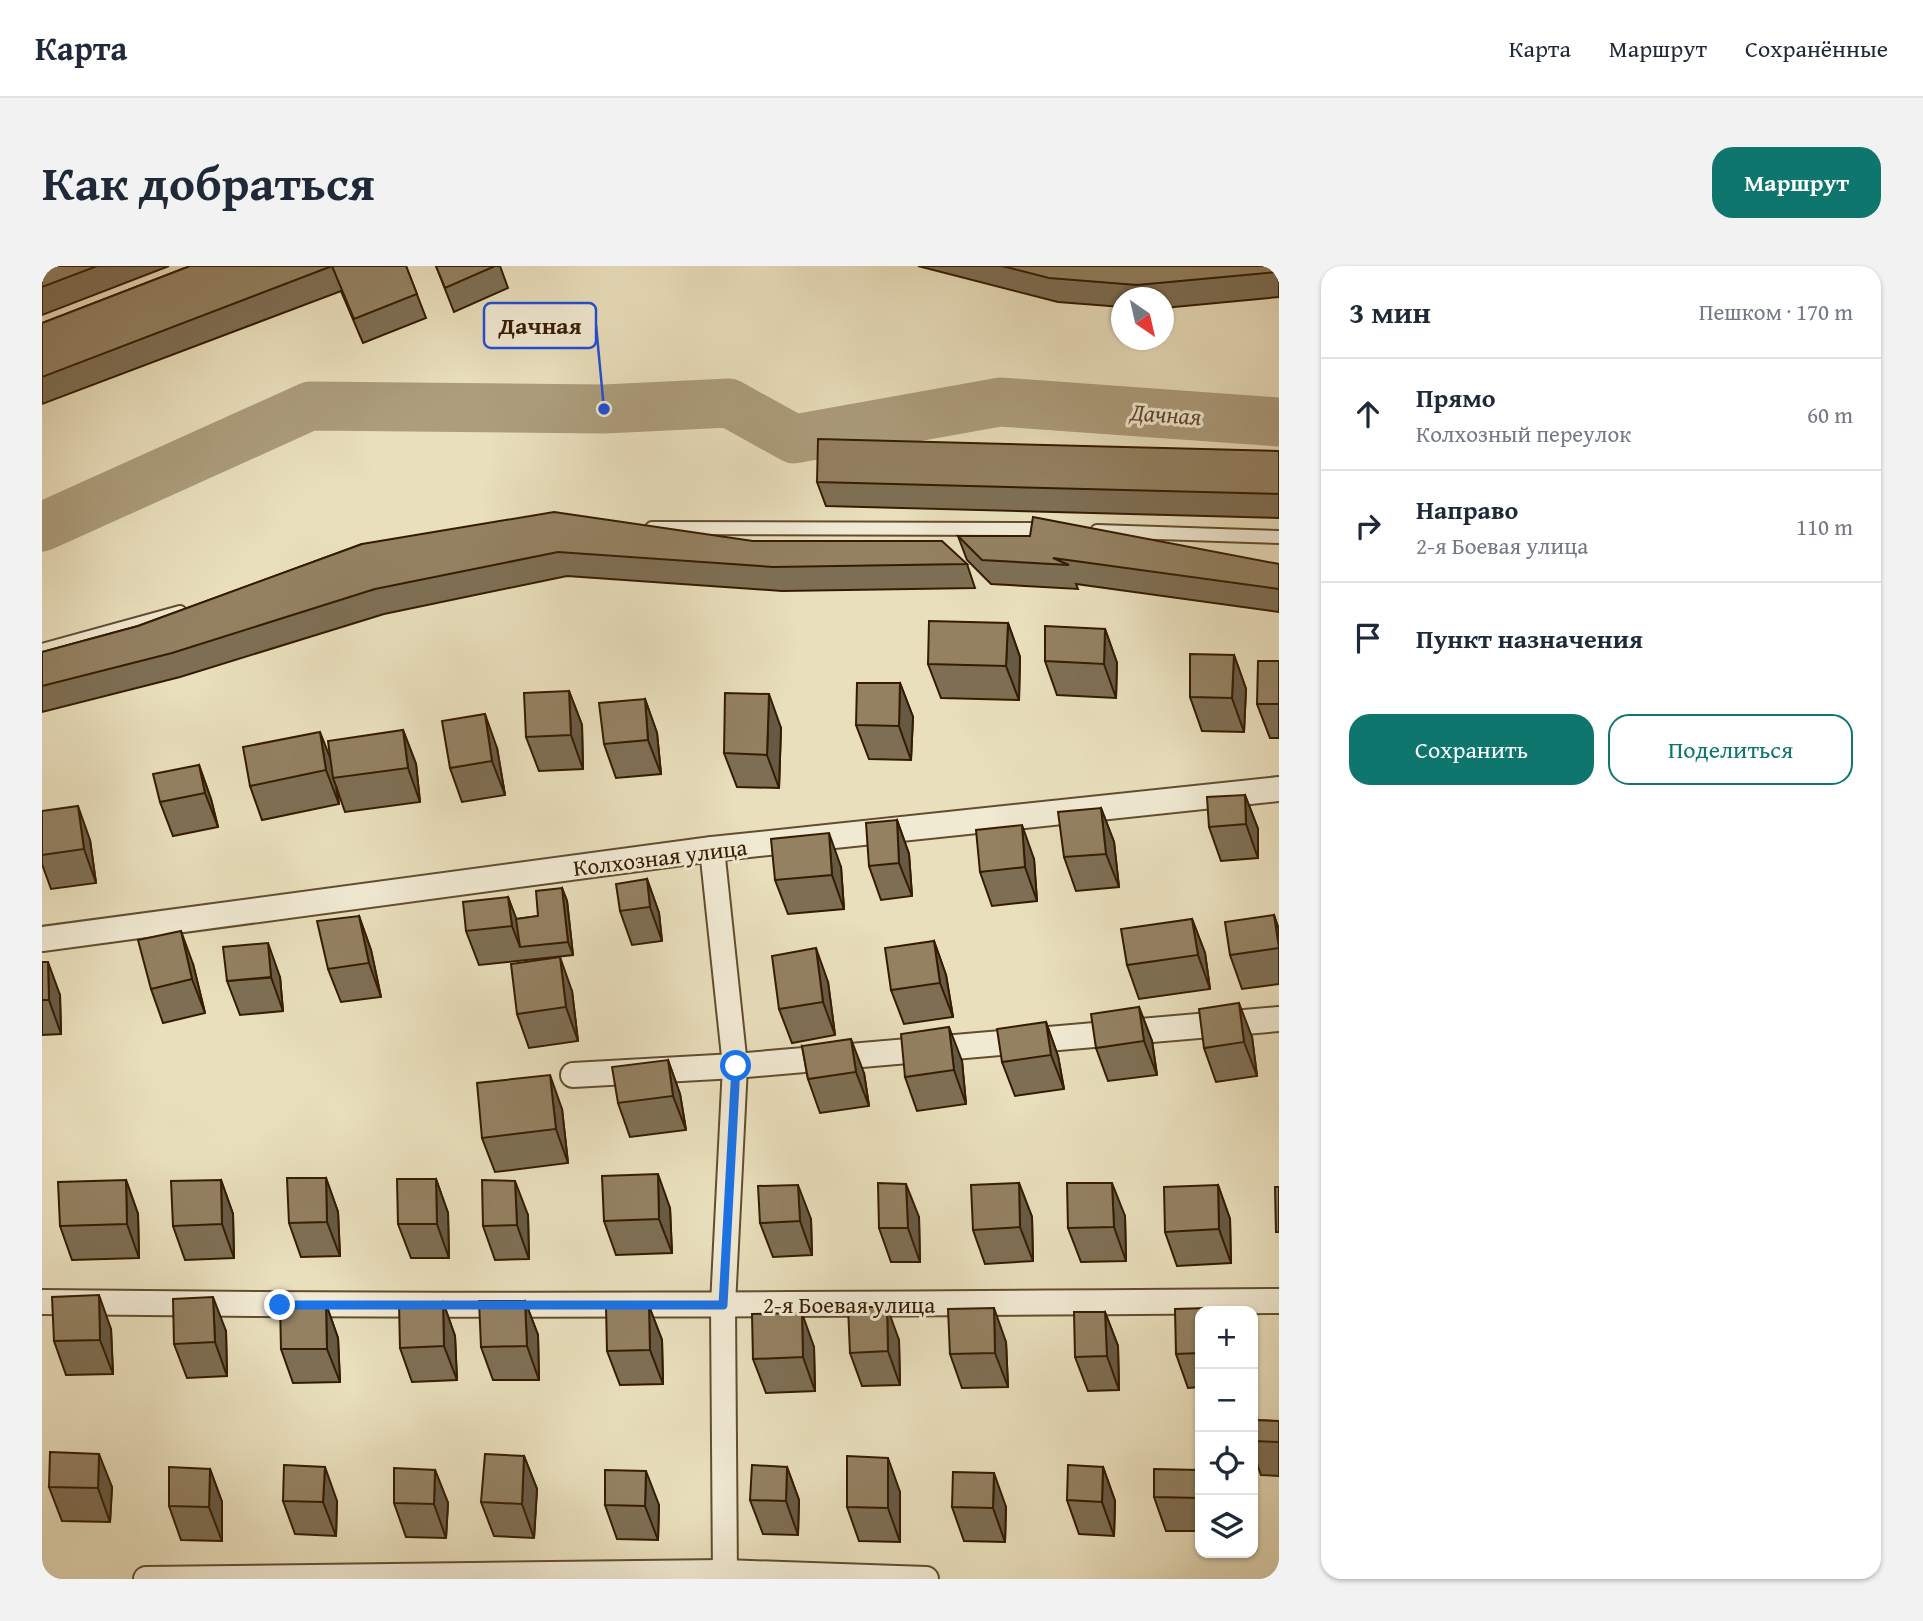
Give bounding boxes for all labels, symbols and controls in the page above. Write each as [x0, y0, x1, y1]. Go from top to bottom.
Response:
text: Карта [35, 24, 127, 72]
text: Карта [1509, 31, 1571, 66]
text: Маршрут [1609, 31, 1707, 66]
text: Сохранённые [1745, 31, 1888, 66]
text: Как добраться [42, 146, 375, 218]
button: Маршрут [1712, 147, 1881, 218]
north arrow [1111, 287, 1174, 350]
text: 3 мин [1349, 290, 1431, 334]
text: Пешком · 170 m [1699, 295, 1853, 328]
callout: Дачная [484, 303, 596, 348]
text: Дачная [497, 308, 582, 343]
text: Прямо [1416, 378, 1496, 417]
water label: Дачная [1127, 394, 1203, 434]
icon: ahead [1349, 395, 1387, 433]
text: 60 m [1807, 398, 1853, 431]
text: Колхозный переулок [1416, 417, 1631, 450]
text: Направо [1416, 490, 1518, 529]
icon: right [1349, 507, 1387, 545]
text: 110 m [1796, 510, 1853, 543]
text: 2-я Боевая улица [1416, 529, 1588, 562]
icon: arrive [1349, 619, 1387, 657]
text: Пункт назначения [1416, 619, 1643, 658]
button: Сохранить [1349, 714, 1594, 785]
button: Поделиться [1608, 714, 1853, 785]
street label: Колхозная улица [571, 830, 749, 884]
route start [720, 1050, 751, 1081]
street label: 2-я Боевая улица [763, 1288, 935, 1321]
route end [264, 1289, 295, 1320]
map controls [1195, 1306, 1258, 1558]
button: + [1195, 1306, 1258, 1369]
button: − [1195, 1369, 1258, 1432]
button: locate [1195, 1432, 1258, 1495]
button: layers [1195, 1495, 1258, 1558]

